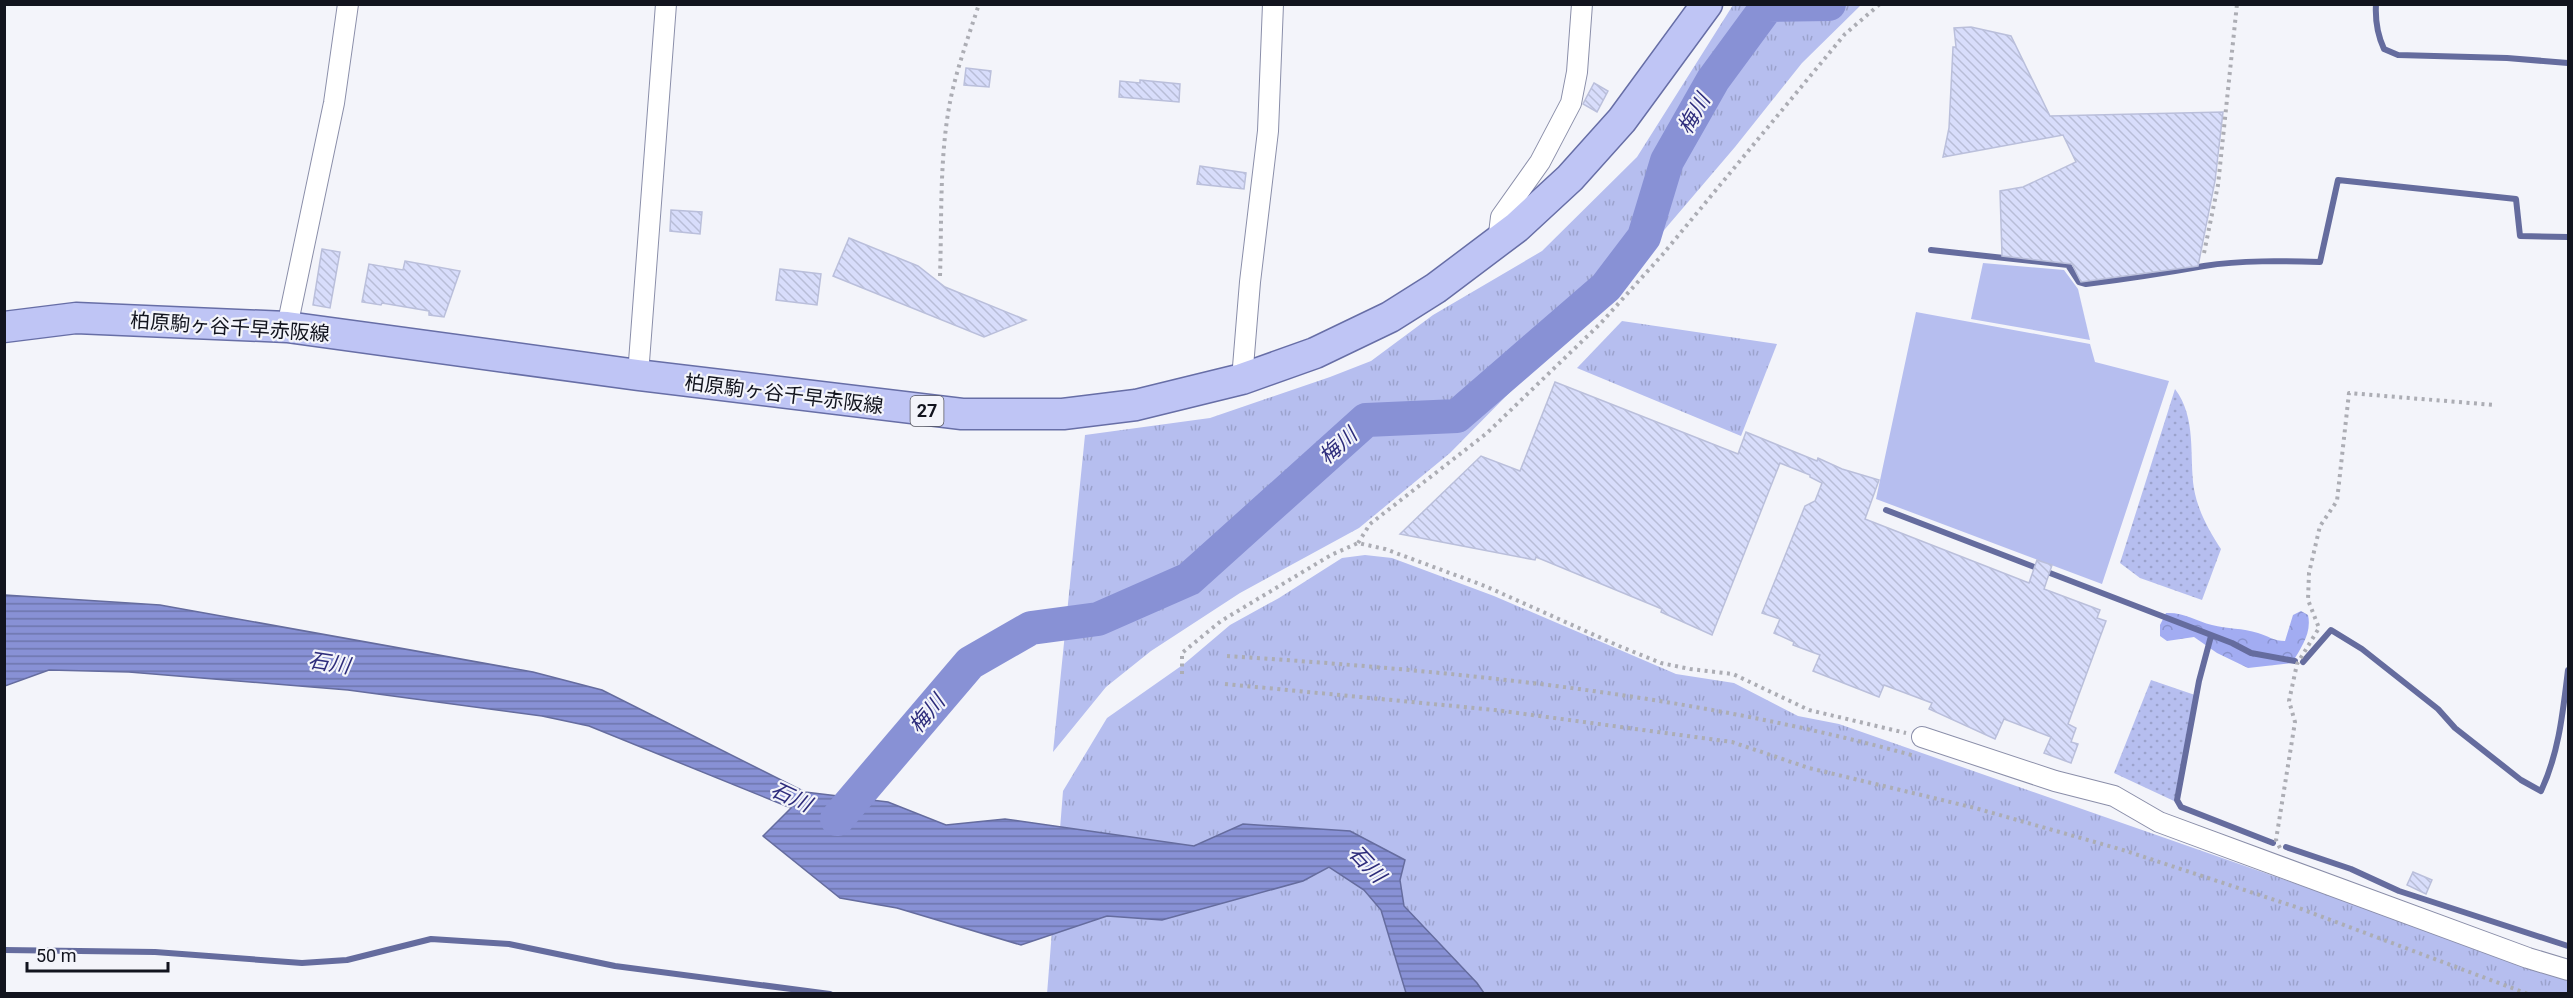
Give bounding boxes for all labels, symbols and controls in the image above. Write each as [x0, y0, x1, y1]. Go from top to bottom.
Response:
water label: 梅川 [1673, 88, 1716, 138]
street label: 柏原駒ヶ谷千早赤阪線 [129, 308, 331, 346]
street label: 柏原駒ヶ谷千早赤阪線 [683, 370, 885, 418]
road number: 27 [910, 396, 944, 426]
water label: 梅川 [1314, 422, 1363, 469]
water label: 石川 [306, 648, 354, 678]
water label: 梅川 [904, 689, 951, 738]
water label: 石川 [767, 777, 817, 818]
water label: 石川 [1344, 840, 1391, 889]
scale bar [27, 935, 168, 973]
text: 50 m [36, 945, 76, 966]

